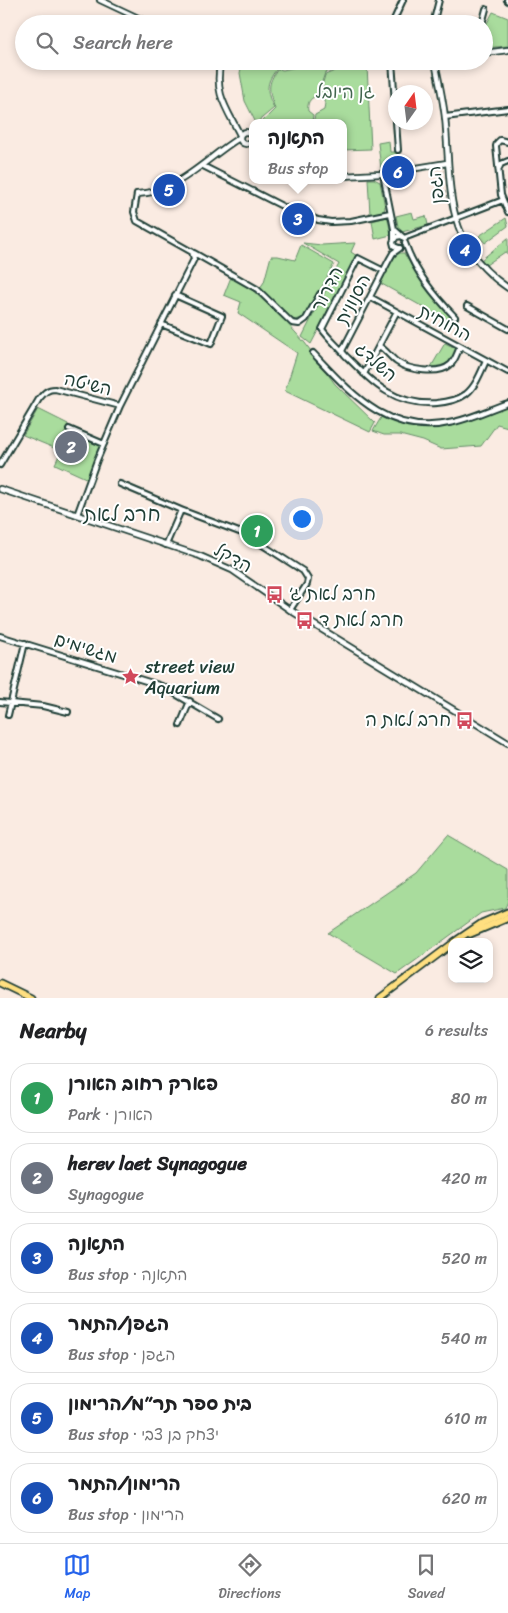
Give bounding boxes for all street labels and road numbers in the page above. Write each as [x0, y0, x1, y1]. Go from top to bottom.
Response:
street label: הגפן [418, 164, 454, 206]
street label: הדרור [302, 260, 352, 318]
street label: הסנונית [326, 267, 380, 331]
street label: החוחית [412, 296, 478, 350]
street label: השלדג [347, 334, 405, 390]
street label: השיטה [61, 363, 115, 405]
street label: הדקל [208, 534, 258, 582]
street label: מגשימים [50, 623, 122, 673]

